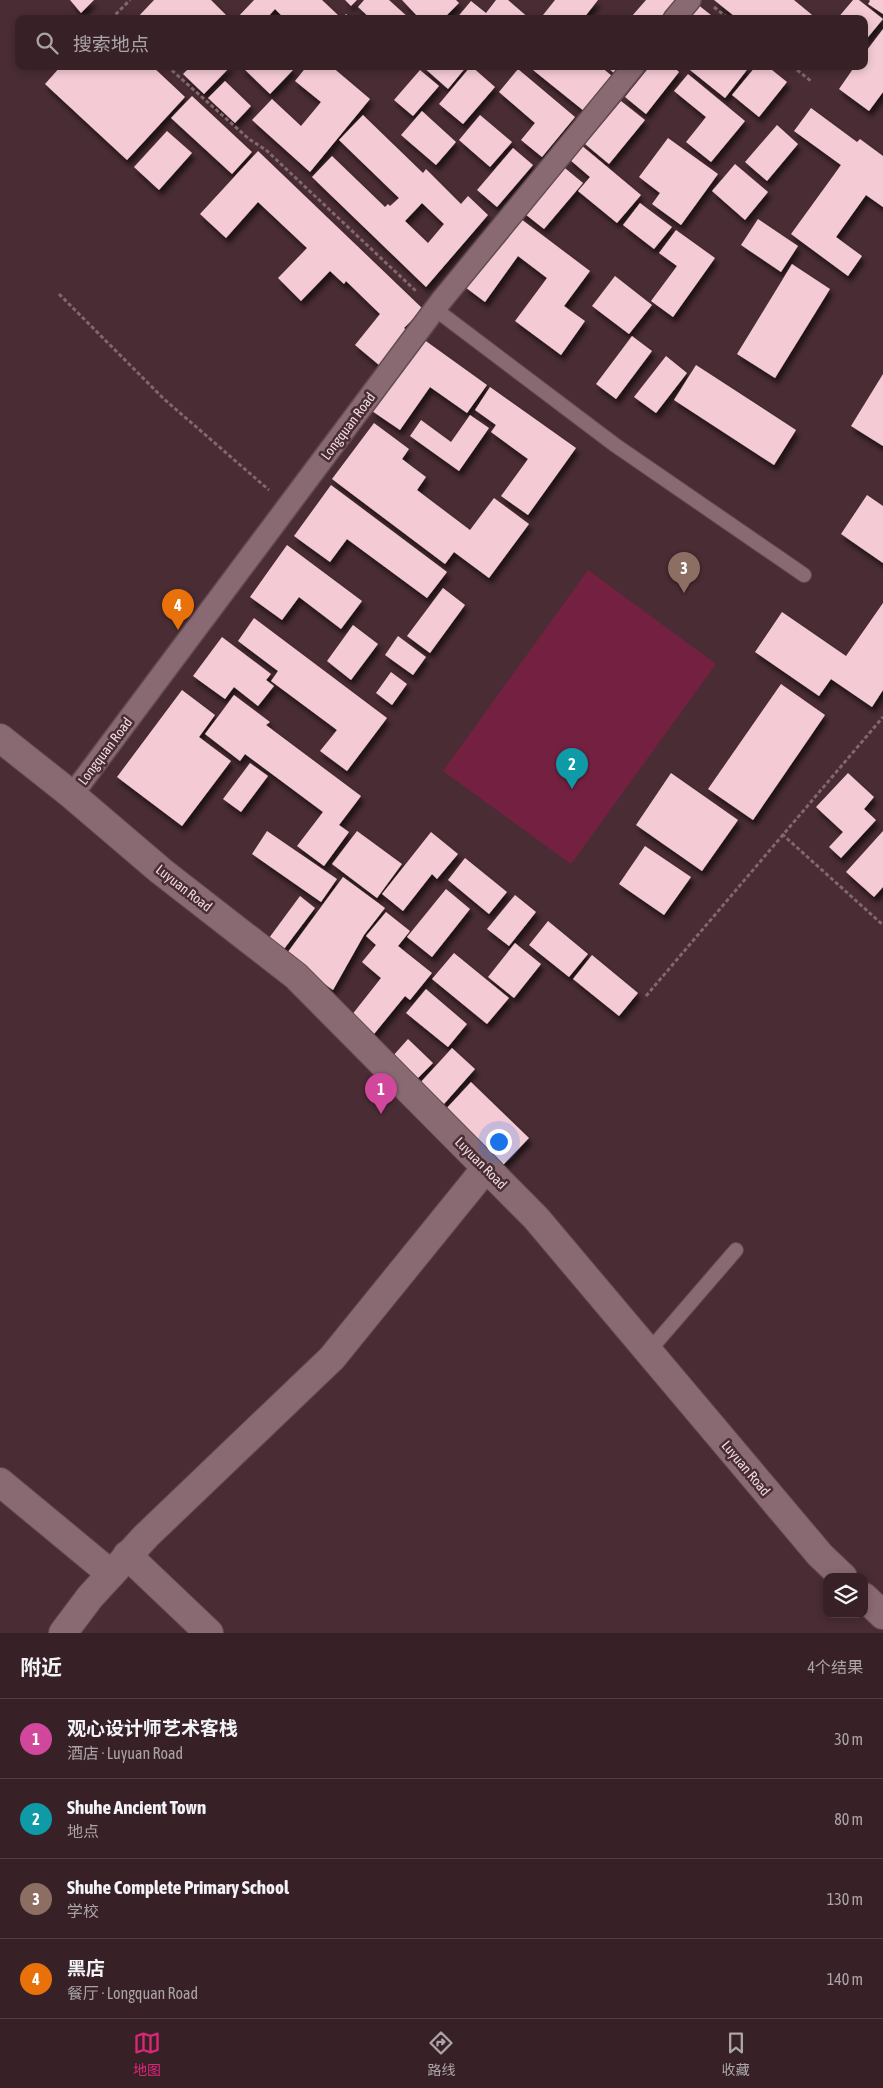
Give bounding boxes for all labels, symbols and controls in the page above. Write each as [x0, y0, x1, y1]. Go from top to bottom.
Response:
search box [15, 15, 868, 70]
icon: search [33, 29, 61, 57]
text: 搜索地点 [73, 33, 149, 55]
street label: Longquan Road [318, 389, 378, 463]
pin: 3 [668, 552, 700, 593]
pin: 4 [162, 589, 194, 630]
street label: Longquan Road [75, 714, 135, 788]
pin: 2 [556, 748, 588, 789]
street label: Luyuan Road [153, 861, 215, 915]
pin: 1 [365, 1073, 397, 1114]
your location [486, 1129, 512, 1155]
street label: Luyuan Road [452, 1134, 510, 1192]
street label: Luyuan Road [718, 1437, 774, 1499]
map controls [823, 1573, 868, 1618]
button: layers [823, 1573, 868, 1618]
text: 附近 [20, 1655, 62, 1679]
text: 4个结果 [807, 1658, 863, 1676]
text: 观心设计师艺术客栈 [67, 1717, 238, 1739]
text: 1 [32, 1730, 40, 1748]
text: 30 m [834, 1730, 863, 1748]
text: 酒店 · Luyuan Road [67, 1744, 183, 1762]
text: Shuhe Ancient Town [67, 1796, 206, 1818]
text: 2 [32, 1810, 40, 1828]
text: 80 m [834, 1810, 863, 1828]
text: 地点 [67, 1822, 99, 1840]
text: Shuhe Complete Primary School [67, 1876, 289, 1898]
text: 3 [32, 1890, 40, 1908]
text: 130 m [827, 1890, 863, 1908]
text: 学校 [67, 1902, 99, 1920]
text: 黑店 [67, 1957, 105, 1979]
text: 4 [32, 1970, 40, 1988]
text: 140 m [827, 1970, 863, 1988]
text: 餐厅 · Longquan Road [67, 1984, 198, 2002]
tab: 地图 [133, 2029, 161, 2079]
tab: 路线 [427, 2029, 455, 2079]
tab: 收藏 [722, 2029, 750, 2079]

